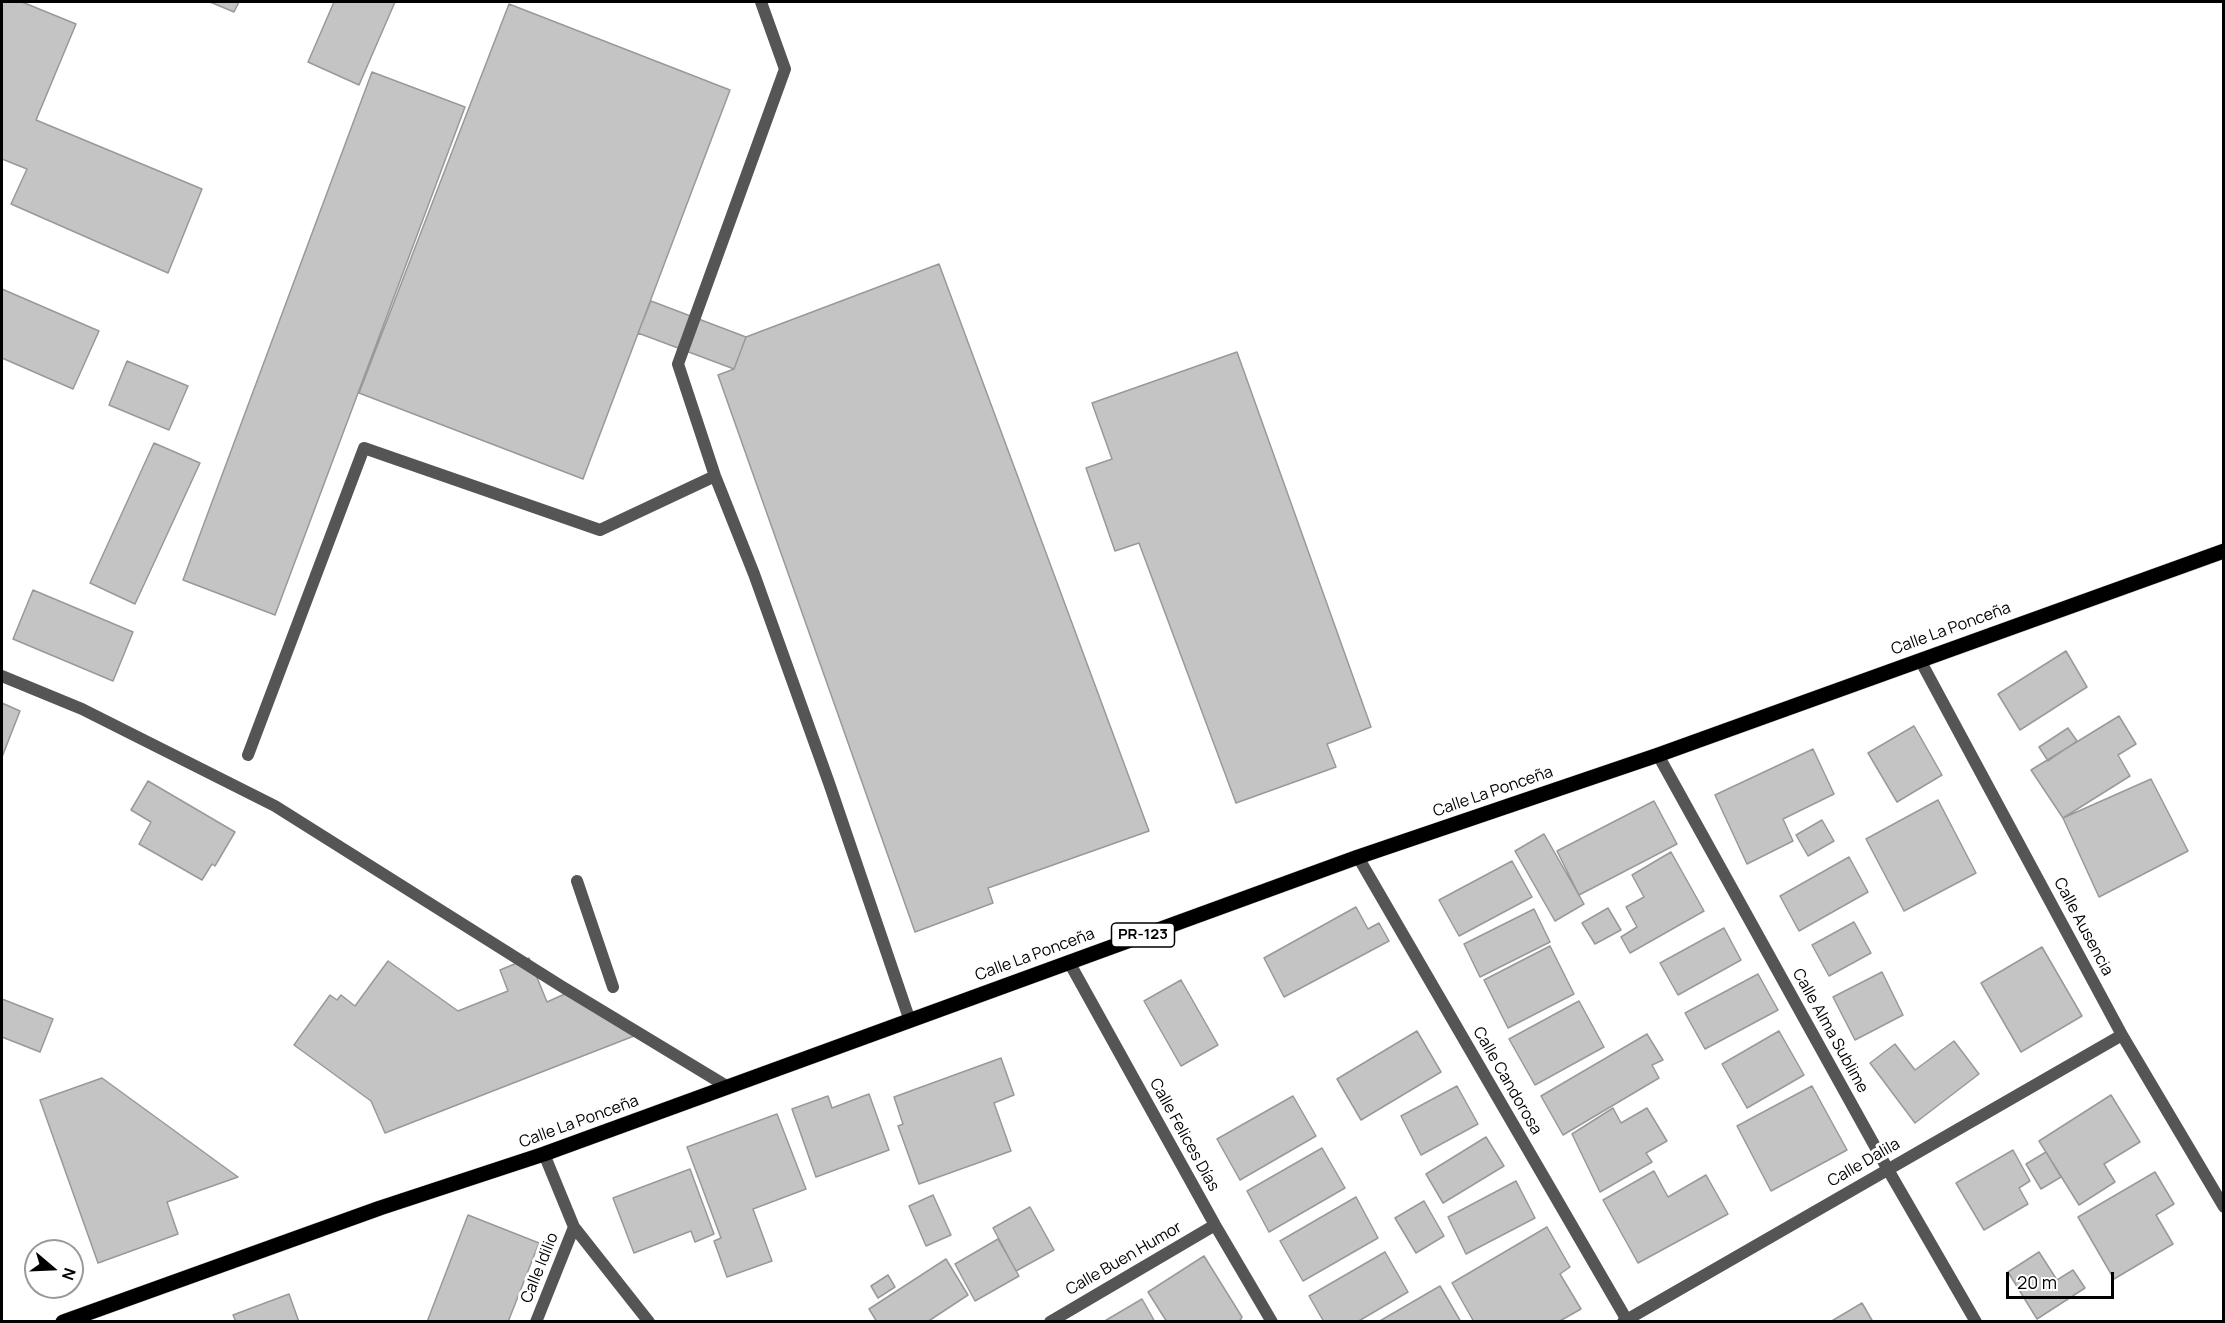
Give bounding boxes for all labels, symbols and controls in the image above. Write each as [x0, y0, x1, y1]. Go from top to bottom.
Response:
street label: Calle La Ponceña [1889, 599, 2013, 659]
street label: Calle La Ponceña [1431, 762, 1555, 822]
street label: Calle Ausencia [2049, 875, 2117, 979]
road number: PR-123 [1112, 923, 1174, 947]
street label: Calle La Ponceña [973, 925, 1097, 985]
street label: Calle Alma Sublime [1788, 966, 1872, 1096]
street label: Calle Candorosa [1468, 1024, 1546, 1138]
street label: Calle Felices Días [1145, 1075, 1223, 1195]
street label: Calle La Ponceña [517, 1092, 641, 1152]
street label: Calle Dalila [1825, 1135, 1903, 1191]
street label: Calle Buen Humor [1063, 1218, 1185, 1300]
street label: Calle Idilio [517, 1230, 563, 1306]
north arrow [24, 1239, 84, 1299]
scale bar [2009, 1260, 2117, 1298]
text: N [57, 1265, 81, 1283]
text: 20 m [2017, 1270, 2057, 1294]

